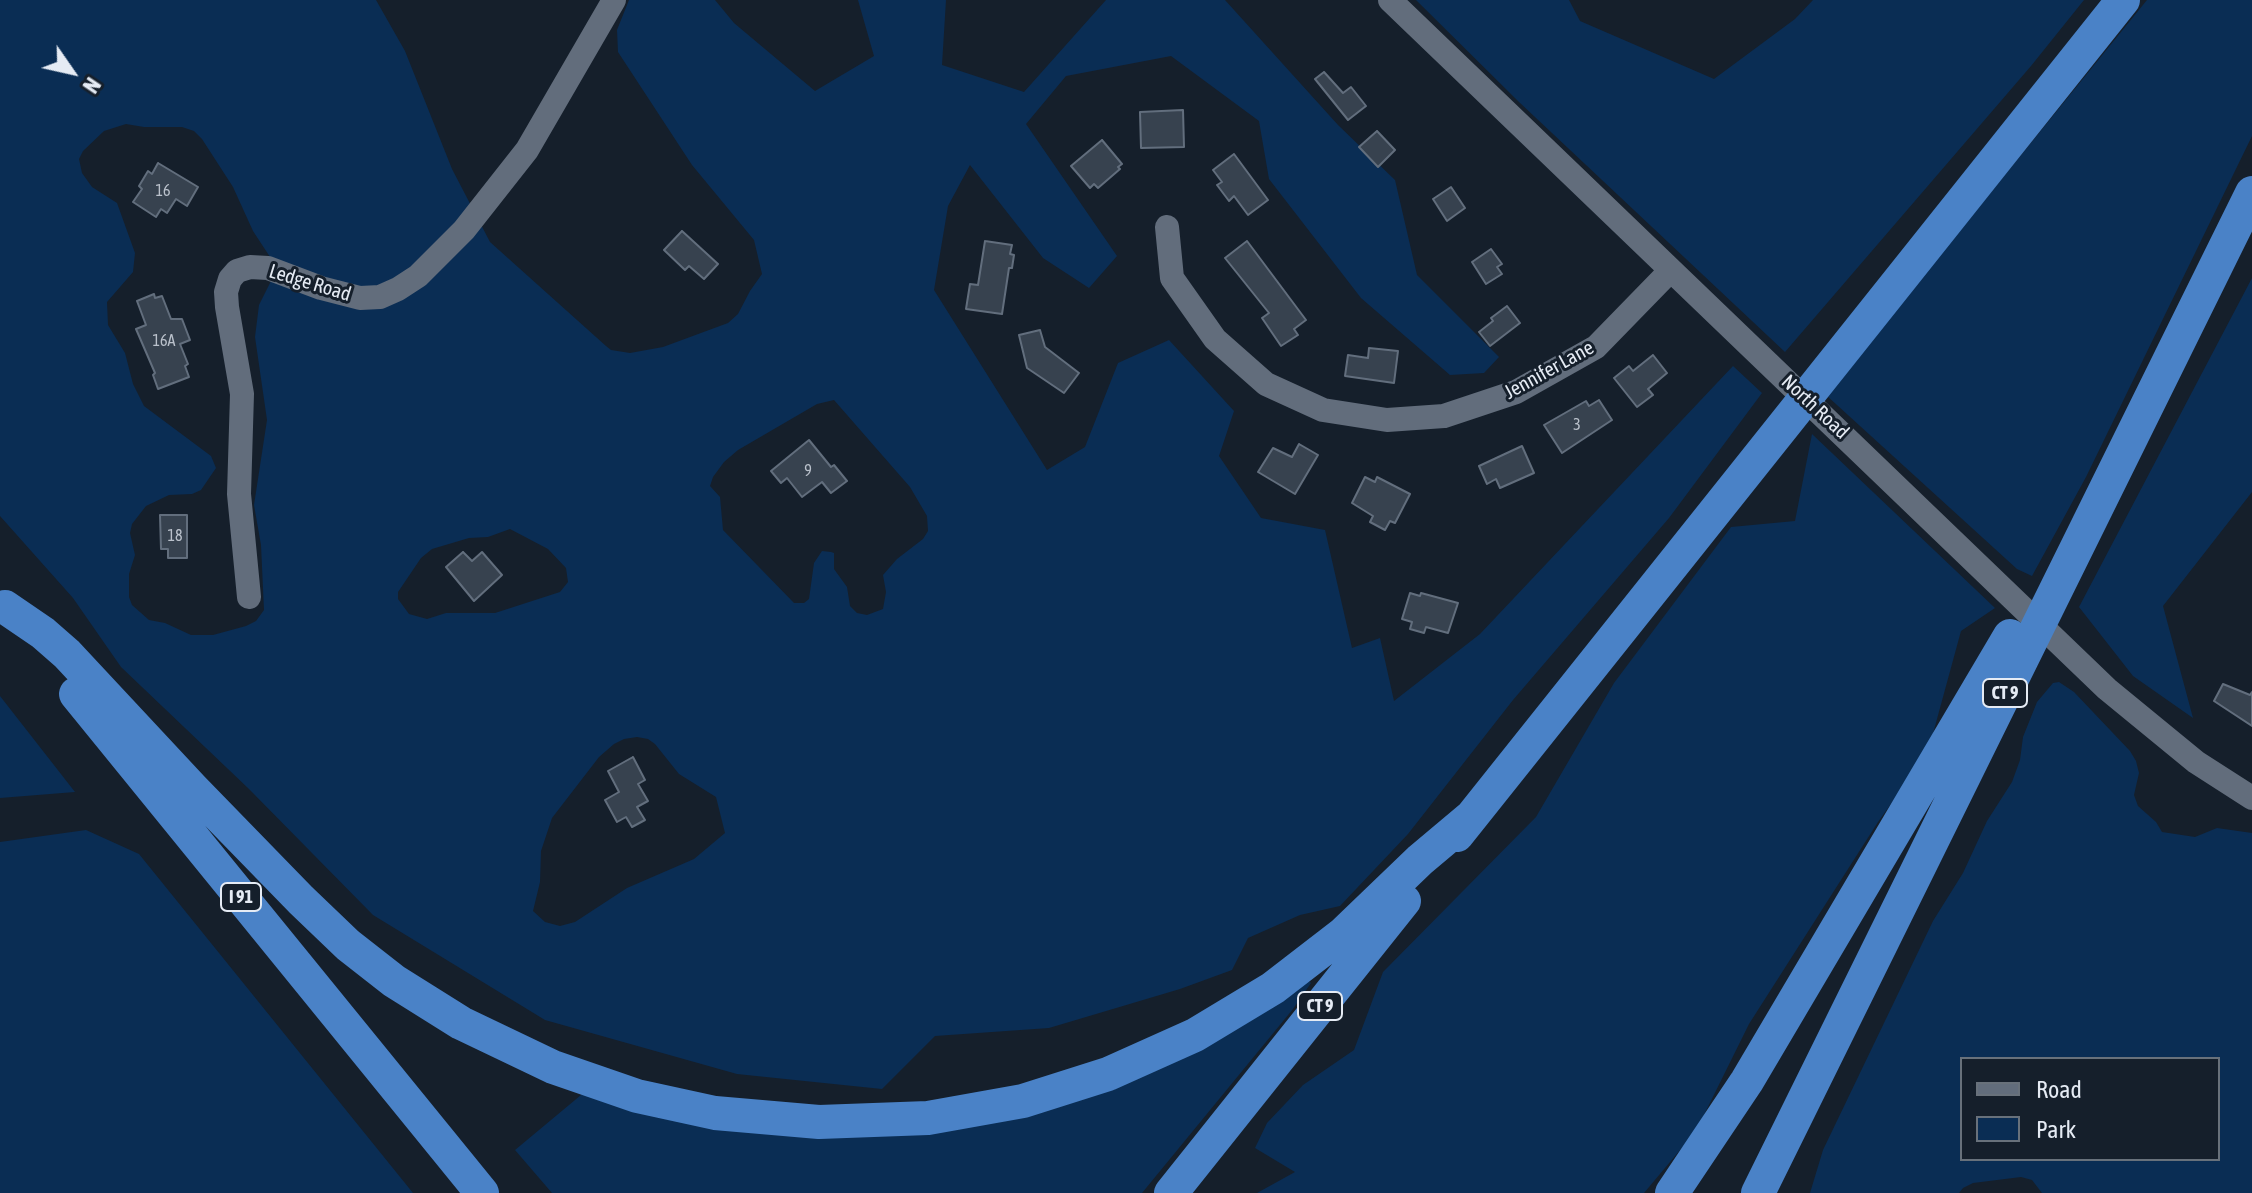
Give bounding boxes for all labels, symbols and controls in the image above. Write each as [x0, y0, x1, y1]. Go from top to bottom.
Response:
north arrow [32, 32, 112, 112]
text: N [77, 73, 106, 98]
house number: 16 [155, 181, 171, 201]
street label: Ledge Road [266, 259, 354, 307]
house number: 16A [153, 331, 175, 351]
street label: Jennifer Lane [1500, 336, 1598, 404]
street label: North Road [1776, 370, 1854, 444]
house number: 3 [1573, 415, 1581, 435]
house number: 9 [804, 461, 812, 481]
house number: 18 [167, 526, 183, 546]
road number: CT 9 [1983, 679, 2027, 707]
road number: I 91 [221, 883, 261, 911]
road number: CT 9 [1298, 992, 1342, 1020]
legend [1960, 1057, 2220, 1161]
text: Road [2036, 1076, 2082, 1103]
text: Park [2036, 1116, 2076, 1143]

